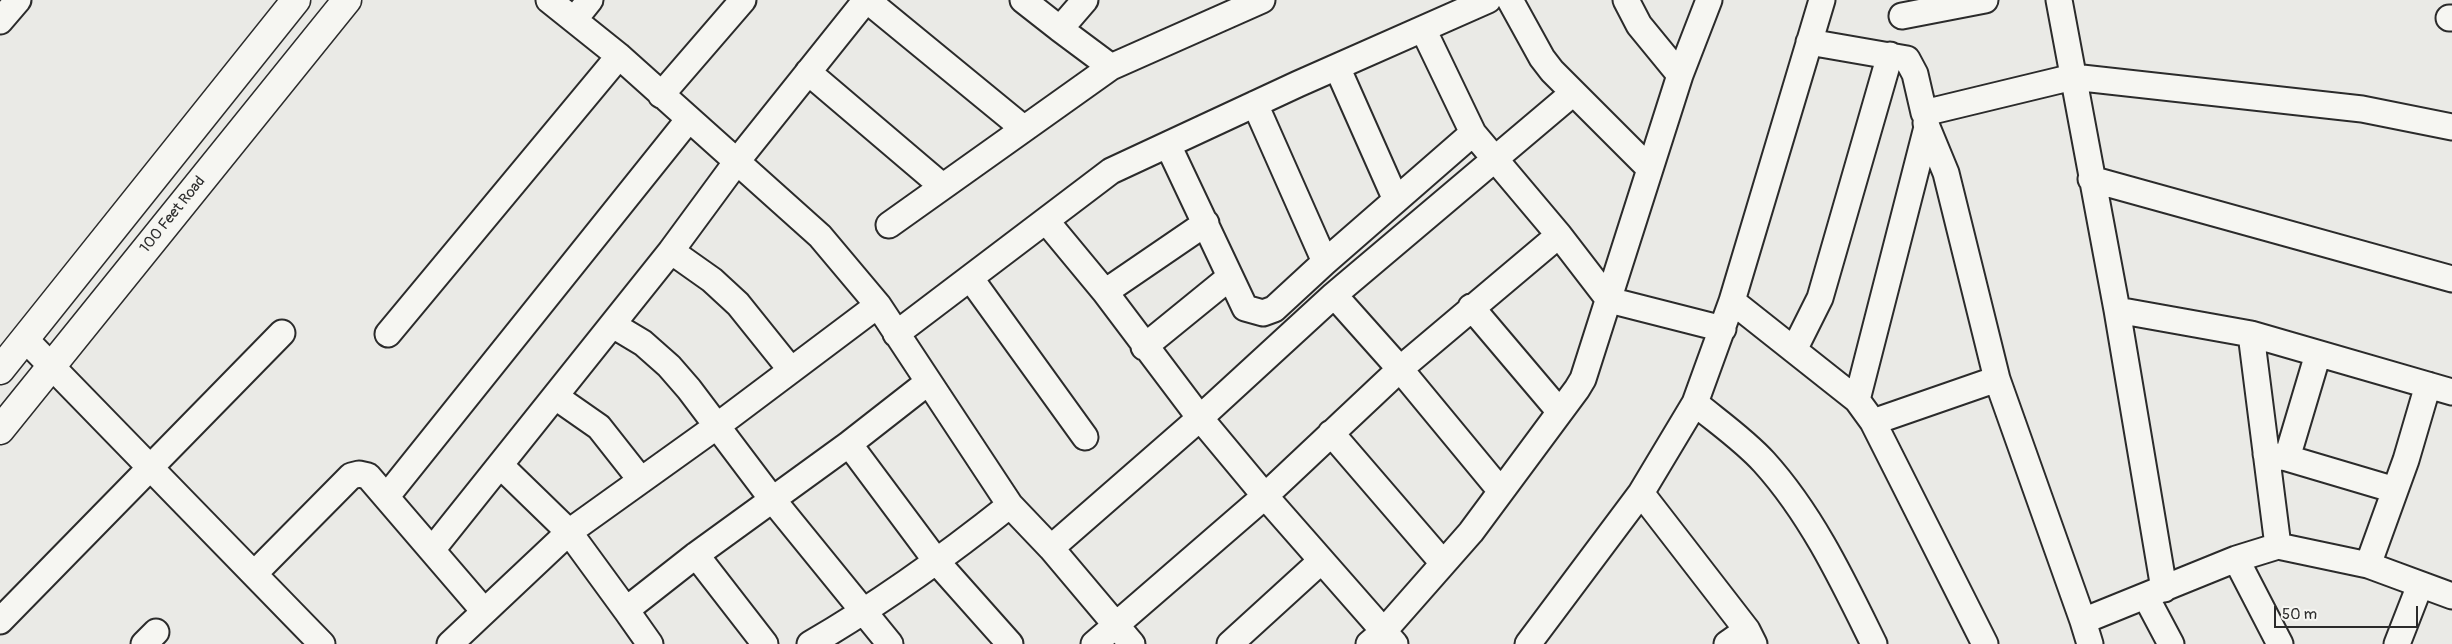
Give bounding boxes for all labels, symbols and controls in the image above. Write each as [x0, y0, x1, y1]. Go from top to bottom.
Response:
street label: 100 Feet Road [137, 173, 209, 257]
scale bar [2277, 596, 2421, 628]
text: 50 m [2282, 605, 2317, 624]

